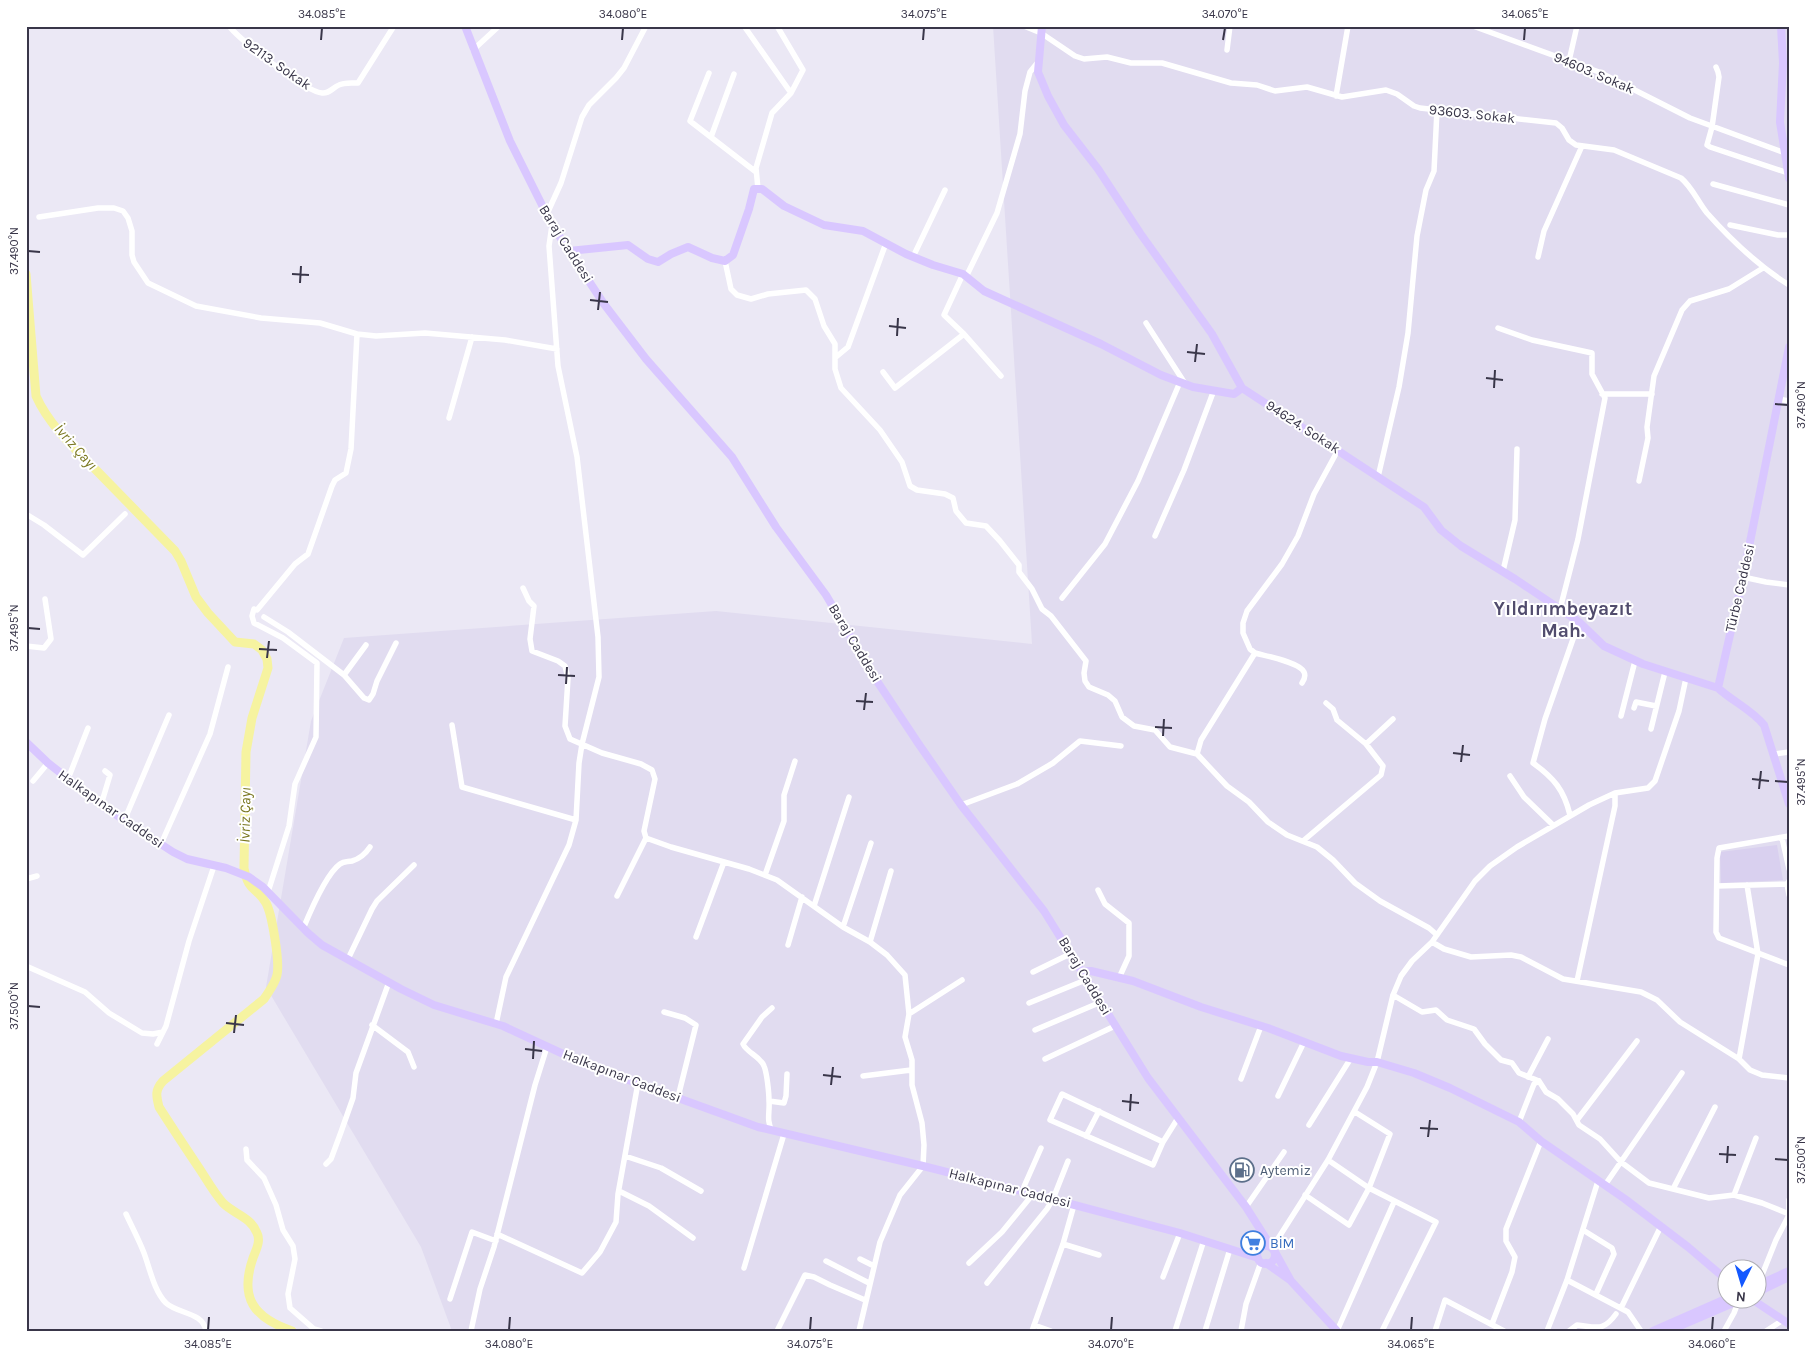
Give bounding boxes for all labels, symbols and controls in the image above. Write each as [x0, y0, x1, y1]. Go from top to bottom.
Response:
text: 34.085°E [298, 7, 346, 21]
text: 34.080°E [599, 7, 647, 21]
text: 34.075°E [901, 7, 947, 21]
text: 34.070°E [1202, 7, 1248, 21]
text: 34.065°E [1501, 7, 1549, 21]
street label: 92113. Sokak [240, 34, 314, 94]
street label: 94603. Sokak [1551, 48, 1637, 98]
street label: 93603. Sokak [1428, 101, 1516, 127]
street label: Baraj Caddesi [535, 202, 597, 286]
text: 37.490°N [7, 227, 21, 275]
text: 37.490°N [1794, 381, 1808, 429]
street label: 94624. Sokak [1263, 397, 1343, 457]
water label: İvriz Çayı [51, 420, 101, 474]
street label: Türbe Caddesi [1722, 542, 1758, 634]
district label: Yıldırımbeyazıt Mah. [1494, 598, 1632, 642]
street label: Baraj Caddesi [825, 601, 885, 685]
text: 37.495°N [7, 604, 21, 652]
text: 37.495°N [1794, 758, 1808, 806]
street label: Halkapınar Caddesi [55, 766, 167, 852]
water label: İvriz Çayı [236, 787, 254, 843]
street label: Baraj Caddesi [1055, 934, 1115, 1018]
text: 37.500°N [7, 982, 21, 1030]
street label: Halkapınar Caddesi [561, 1046, 683, 1106]
text: 37.500°N [1794, 1136, 1808, 1184]
fuel station icon: Aytemiz [1229, 1157, 1255, 1183]
place label: Aytemiz [1260, 1162, 1311, 1179]
street label: Halkapınar Caddesi [947, 1165, 1073, 1211]
supermarket icon: BİM [1240, 1230, 1266, 1256]
place label: BİM [1270, 1235, 1294, 1252]
north arrow [1718, 1260, 1768, 1310]
text: N [1735, 1288, 1747, 1305]
text: 34.085°E [184, 1337, 232, 1351]
text: 34.080°E [485, 1337, 533, 1351]
text: 34.075°E [787, 1337, 833, 1351]
text: 34.070°E [1088, 1337, 1134, 1351]
text: 34.065°E [1387, 1337, 1435, 1351]
text: 34.060°E [1688, 1337, 1736, 1351]

